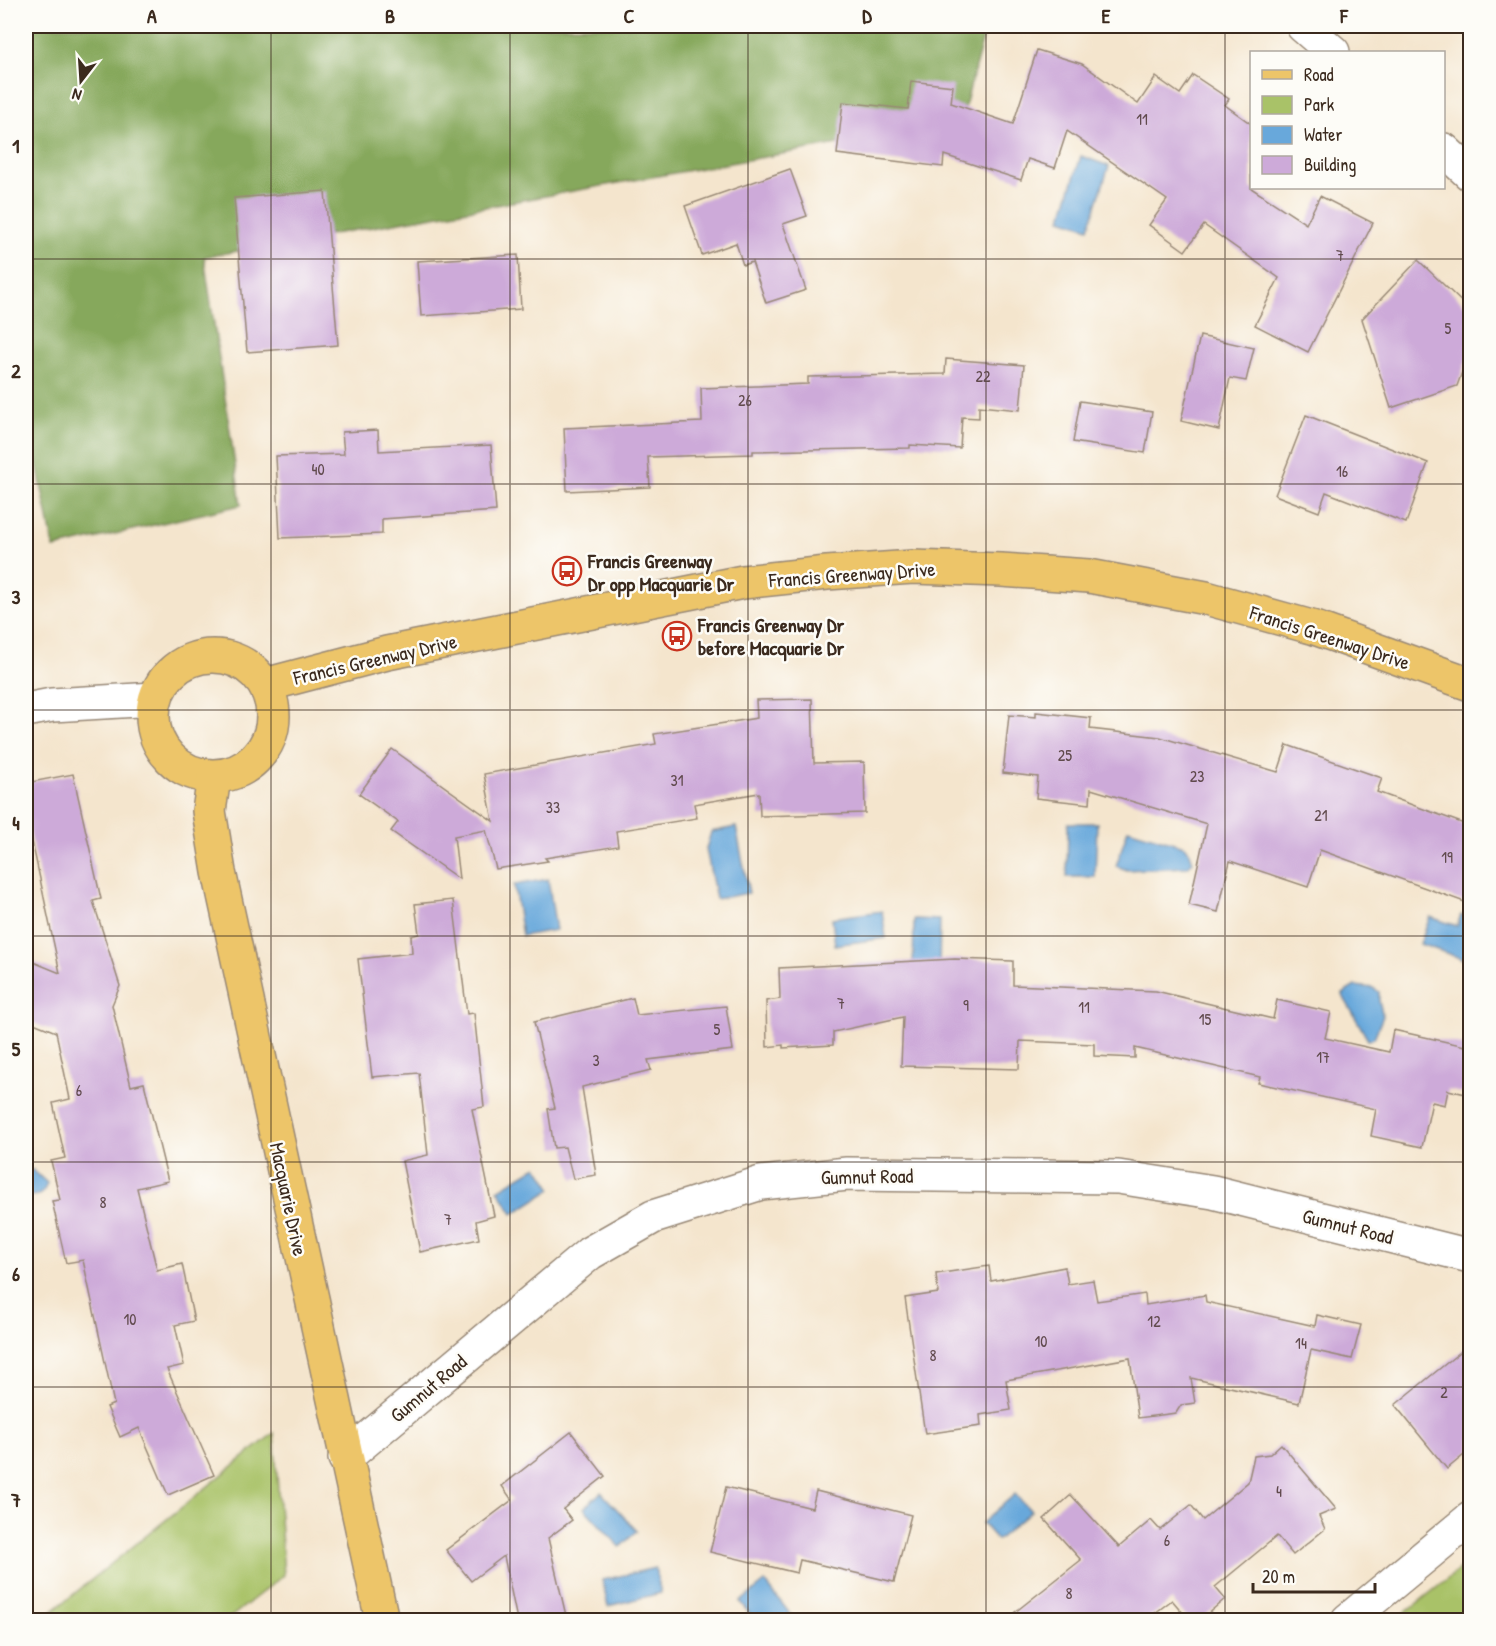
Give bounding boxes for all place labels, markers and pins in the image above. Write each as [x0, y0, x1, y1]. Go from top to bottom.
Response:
place label: Francis Greenway Dr opp Macquarie Dr [587, 547, 734, 598]
bus stop icon: Francis Greenway Dr opp Macquarie Dr [551, 555, 583, 587]
place label: Francis Greenway Dr before Macquarie Dr [697, 611, 845, 662]
bus stop icon: Francis Greenway Dr before Macquarie Dr [661, 620, 693, 652]

